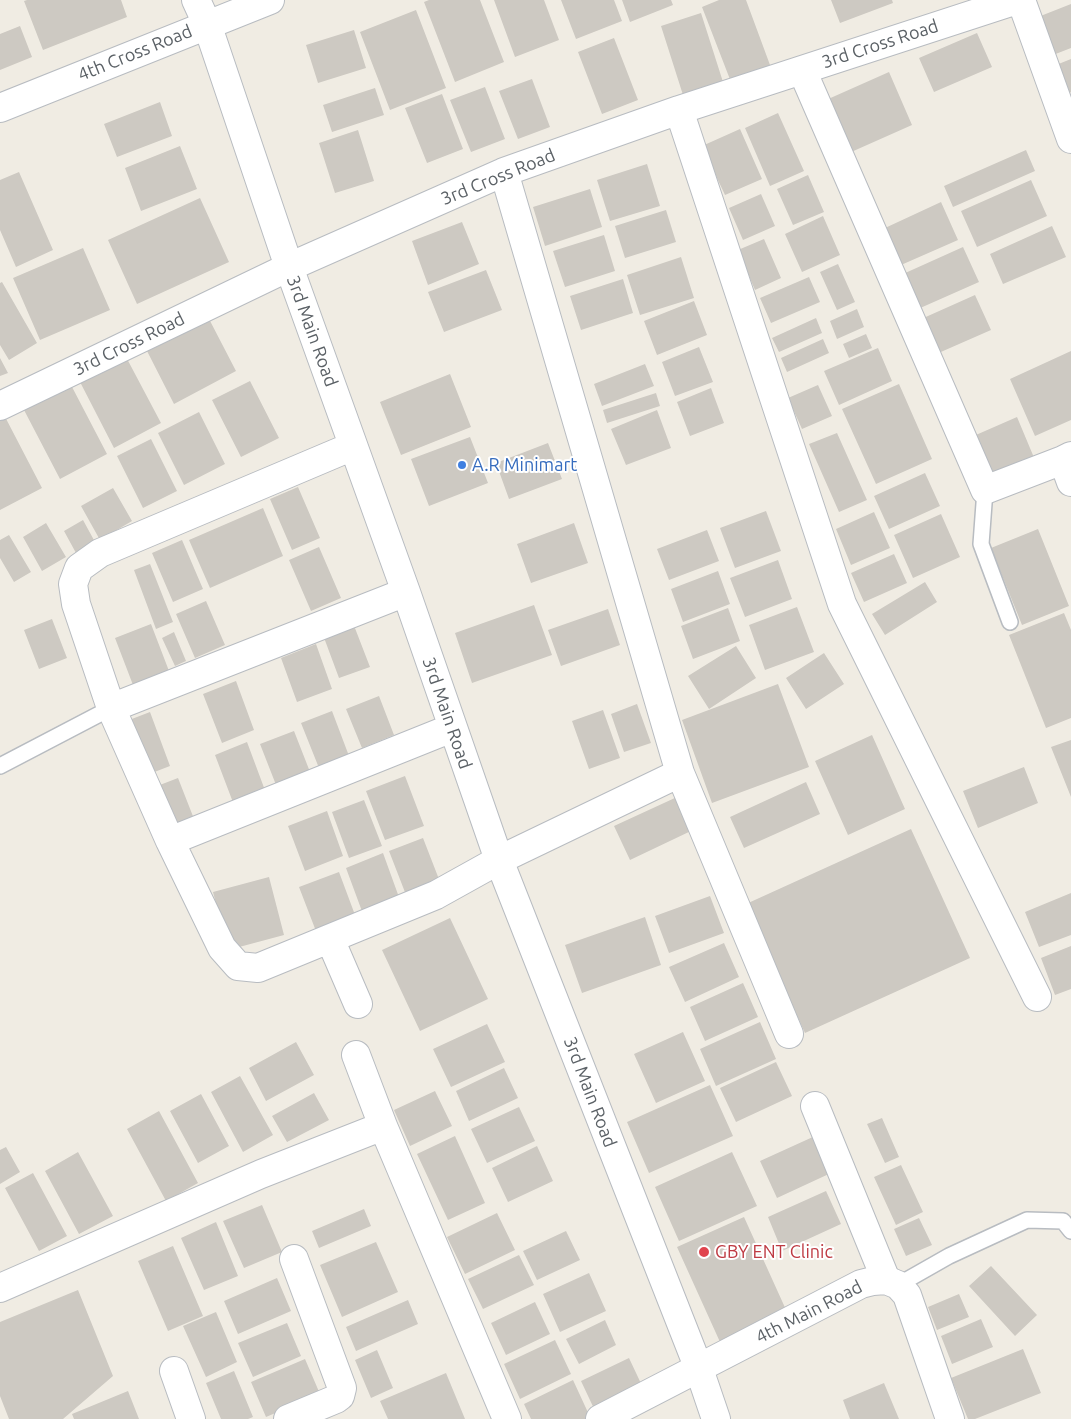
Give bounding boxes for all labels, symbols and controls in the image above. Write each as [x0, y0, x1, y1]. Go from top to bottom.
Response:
street label: 3rd Cross Road [819, 15, 941, 73]
street label: 4th Cross Road [75, 20, 195, 86]
street label: 3rd Cross Road [438, 144, 558, 210]
street label: 3rd Main Road [282, 272, 342, 390]
street label: 3rd Cross Road [70, 308, 188, 380]
place label: A.R Minimart [472, 454, 577, 476]
marker: A.R Minimart [456, 459, 468, 471]
street label: 3rd Main Road [418, 654, 476, 772]
street label: 3rd Main Road [559, 1034, 621, 1150]
place label: GBY ENT Clinic [715, 1241, 833, 1263]
marker: GBY ENT Clinic [697, 1245, 711, 1259]
street label: 4th Main Road [752, 1276, 866, 1348]

